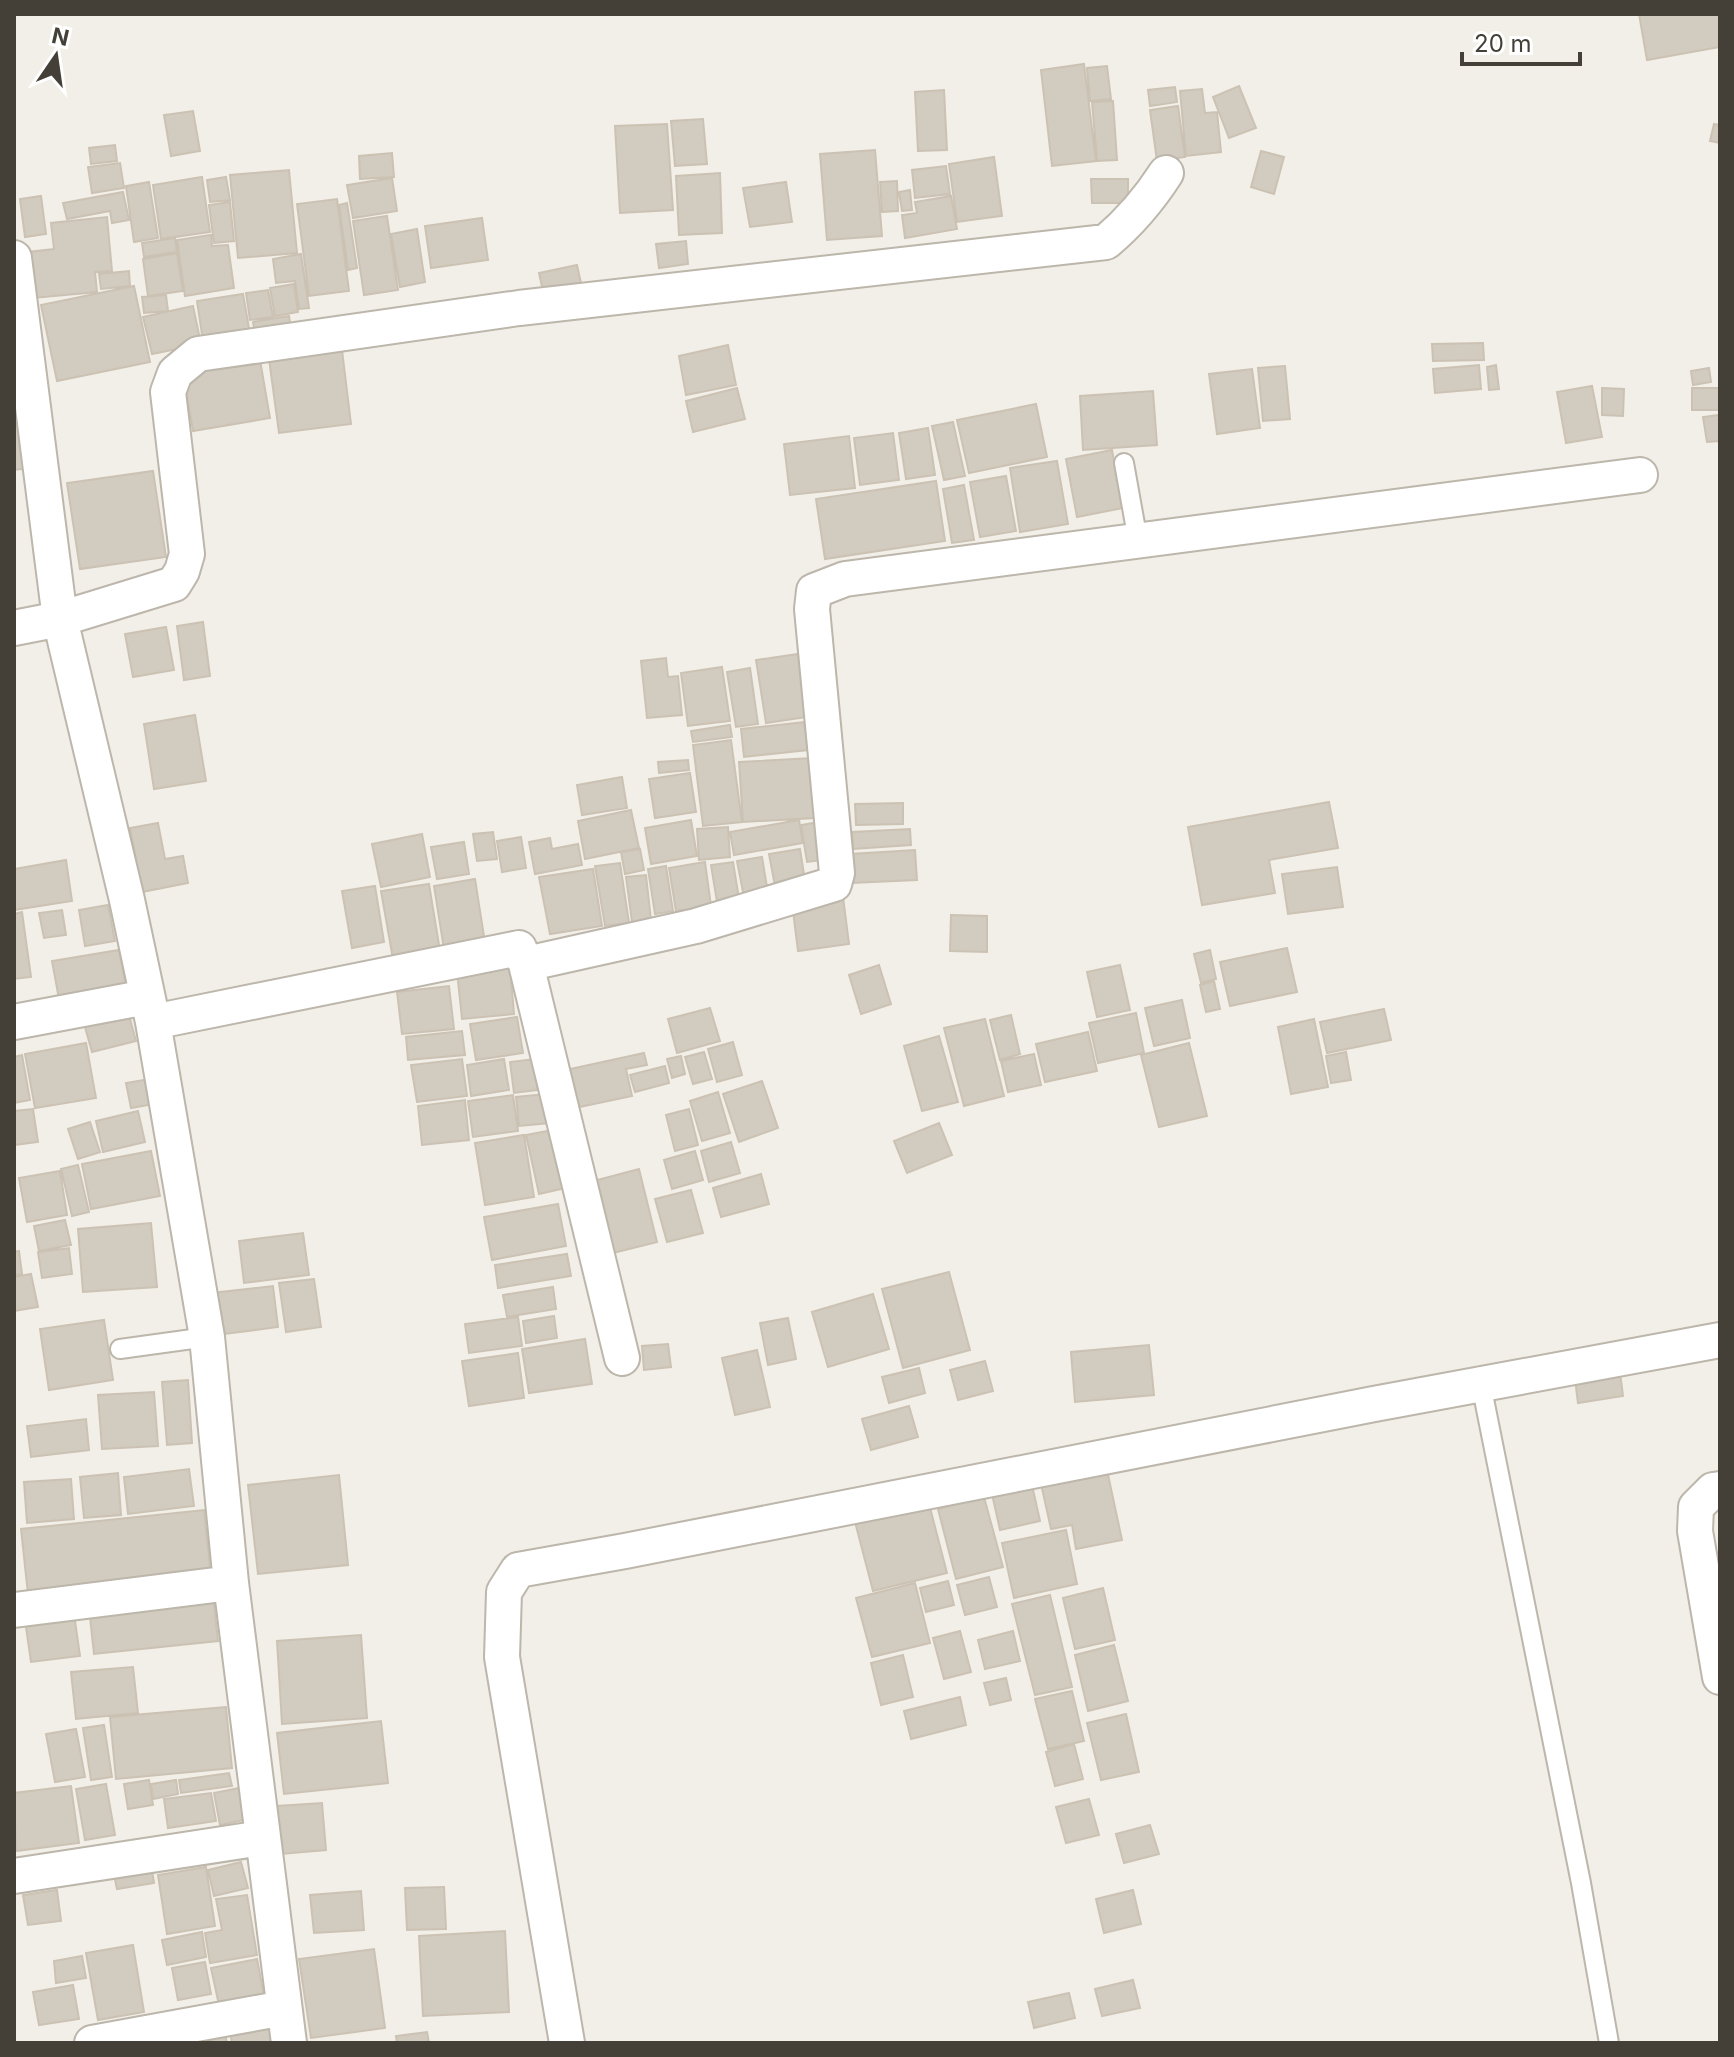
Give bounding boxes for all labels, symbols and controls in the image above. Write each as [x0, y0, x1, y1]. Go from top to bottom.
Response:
north arrow [16, 16, 96, 96]
scale bar [1462, 16, 1580, 66]
text: N [49, 22, 72, 51]
text: 20 m [1474, 29, 1532, 58]

